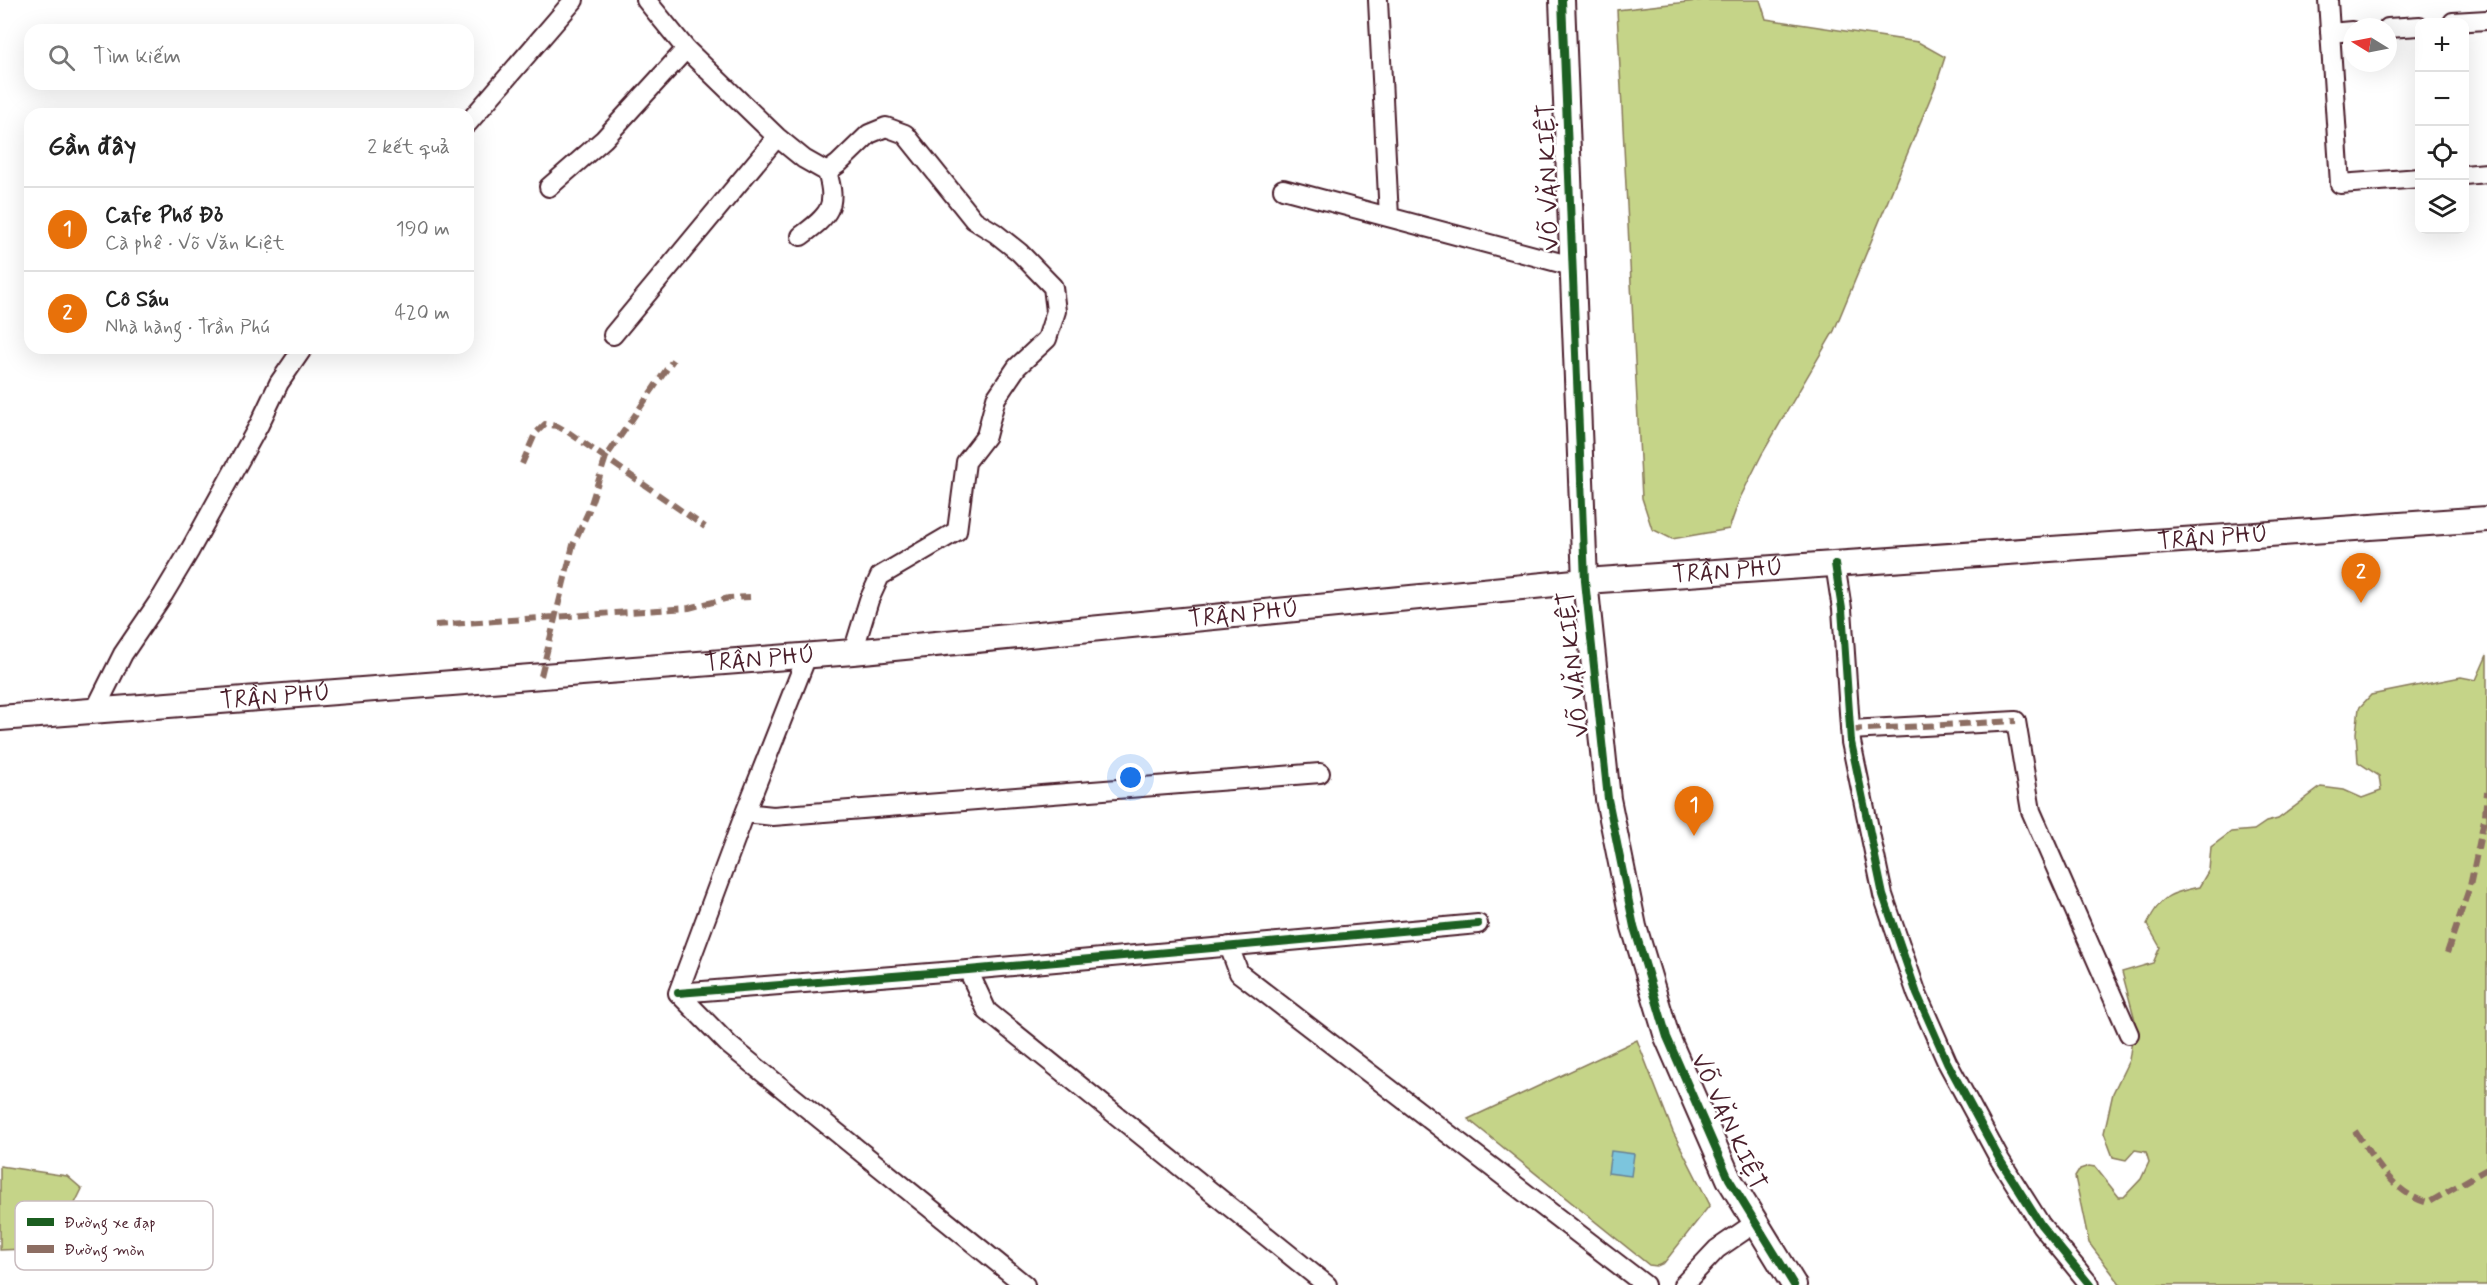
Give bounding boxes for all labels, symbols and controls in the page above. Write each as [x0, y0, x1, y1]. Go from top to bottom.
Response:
north arrow [2343, 18, 2397, 72]
map controls [2415, 18, 2469, 234]
button: + [2415, 18, 2469, 72]
search box [24, 24, 474, 90]
icon: search [45, 41, 78, 74]
text: Tìm kiếm [93, 43, 181, 71]
button: − [2415, 72, 2469, 126]
street label: VÕ VĂN KIỆT [1531, 103, 1567, 251]
button: locate [2415, 126, 2469, 180]
text: Gần đây [48, 130, 136, 164]
text: 2 kết quả [367, 134, 450, 161]
button: layers [2415, 180, 2469, 234]
text: Cafe Phố Đỏ [105, 202, 223, 230]
text: 1 [63, 216, 72, 243]
text: 190 m [396, 216, 450, 243]
text: Cà phê · Võ Văn Kiệt [105, 230, 285, 257]
text: Cô Sáu [105, 286, 169, 314]
text: 2 [63, 300, 72, 327]
text: 420 m [394, 300, 450, 327]
text: Nhà hàng · Trần Phú [105, 314, 269, 341]
street label: TRẦN PHÚ [2156, 519, 2269, 557]
street label: TRẦN PHÚ [1671, 552, 1784, 590]
pin: 2 [2342, 554, 2380, 603]
street label: VÕ VĂN KIỆT [1551, 589, 1597, 739]
street label: TRẦN PHÚ [1187, 593, 1300, 635]
street label: TRẦN PHÚ [703, 639, 816, 679]
street label: TRẦN PHÚ [219, 677, 332, 716]
your location [1116, 763, 1145, 792]
pin: 1 [1674, 786, 1714, 836]
street label: VÕ VĂN KIỆT [1683, 1049, 1773, 1195]
legend [15, 1201, 213, 1270]
text: Đường xe đạp [64, 1213, 156, 1235]
text: Đường mòn [64, 1240, 145, 1262]

